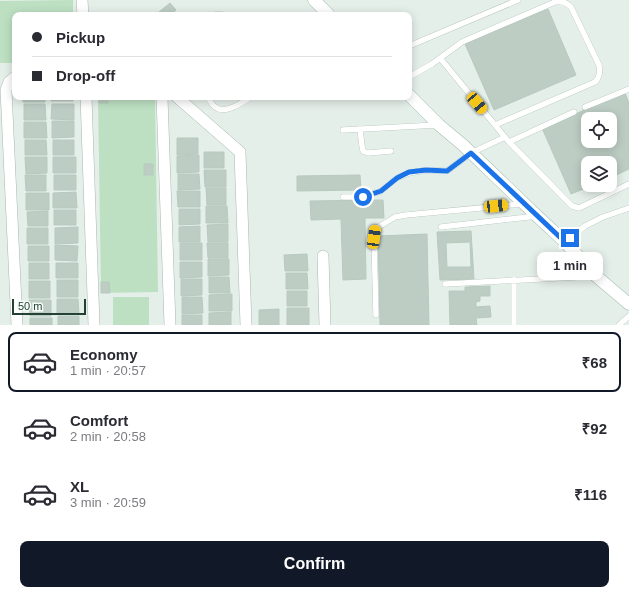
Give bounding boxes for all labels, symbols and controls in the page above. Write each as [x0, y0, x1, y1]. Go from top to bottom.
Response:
text: Pickup [56, 29, 105, 46]
text: Drop-off [56, 67, 115, 84]
car [465, 90, 489, 116]
map controls [581, 112, 617, 192]
button: locate [581, 112, 617, 148]
button: layers [581, 156, 617, 192]
route start [354, 188, 372, 206]
car [483, 199, 509, 213]
car [366, 224, 382, 250]
route end [561, 229, 579, 247]
callout: 1 min [537, 252, 603, 280]
text: 1 min [553, 258, 587, 273]
scale bar [12, 297, 86, 316]
text: 50 m [18, 300, 42, 312]
icon: car [22, 344, 58, 380]
text: Economy [70, 346, 138, 363]
text: ₹68 [582, 354, 607, 371]
text: 1 min · 20:57 [70, 363, 146, 378]
icon: car [22, 410, 58, 446]
text: Comfort [70, 412, 128, 429]
text: ₹92 [582, 420, 607, 437]
text: 2 min · 20:58 [70, 429, 146, 444]
icon: car [22, 476, 58, 512]
text: XL [70, 478, 89, 495]
text: ₹116 [574, 486, 607, 503]
text: 3 min · 20:59 [70, 495, 146, 510]
button: Confirm [20, 541, 609, 587]

